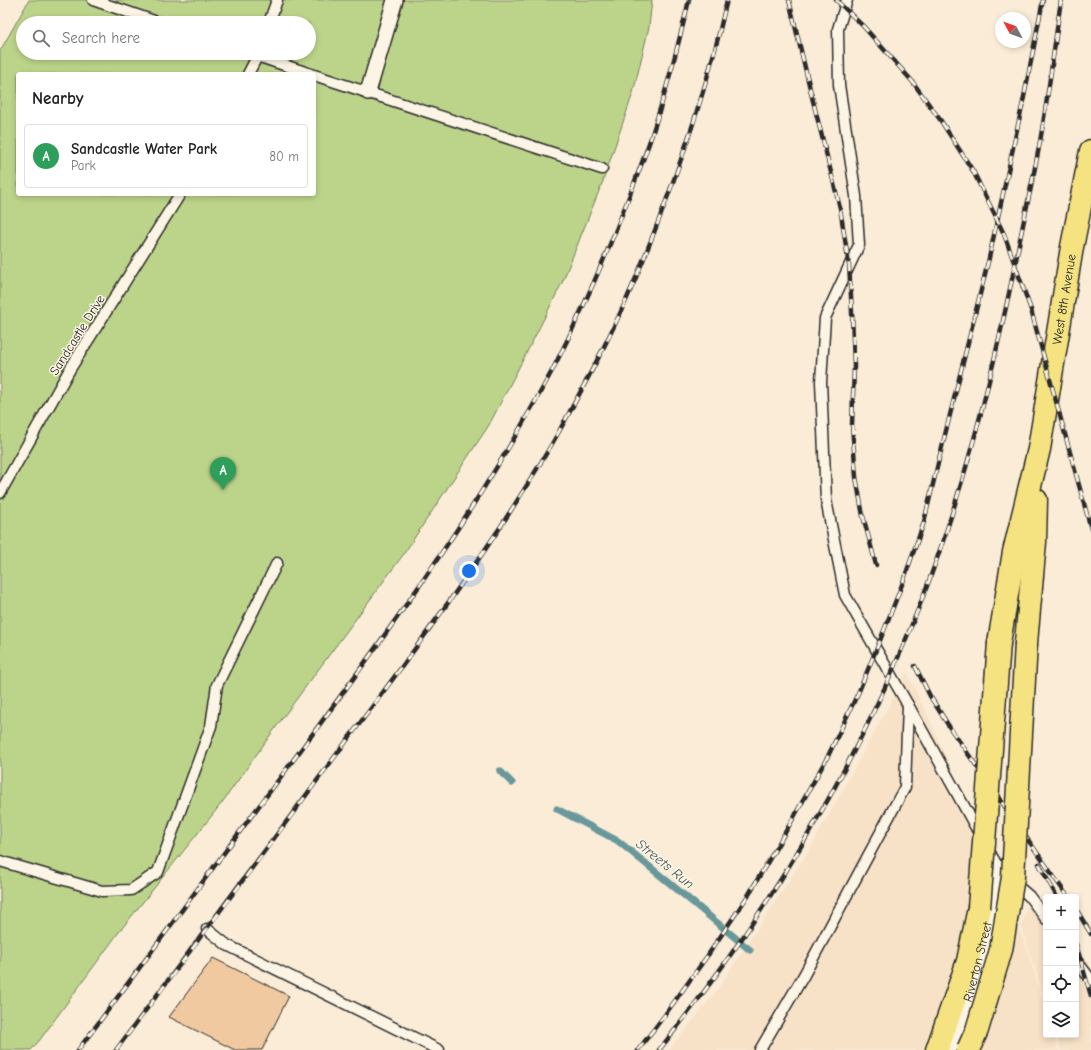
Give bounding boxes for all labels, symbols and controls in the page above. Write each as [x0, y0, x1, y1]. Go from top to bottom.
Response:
north arrow [995, 12, 1031, 48]
search box [16, 16, 316, 60]
icon: search [30, 27, 52, 49]
text: Search here [62, 29, 140, 47]
text: Nearby [32, 89, 83, 108]
text: Sandcastle Water Park [71, 140, 217, 158]
text: A [42, 149, 50, 164]
text: 80 m [269, 149, 299, 164]
text: Park [71, 158, 96, 173]
street label: West 8th Avenue [1049, 252, 1078, 346]
street label: Sandcastle Drive [46, 292, 108, 378]
pin: A [210, 457, 236, 490]
your location [459, 561, 479, 581]
water label: Streets Run [633, 835, 698, 893]
map controls [1043, 894, 1079, 1038]
button: + [1043, 894, 1079, 930]
street label: Riverton Street [959, 919, 995, 1004]
button: − [1043, 930, 1079, 966]
button: locate [1043, 966, 1079, 1002]
button: layers [1043, 1002, 1079, 1038]

